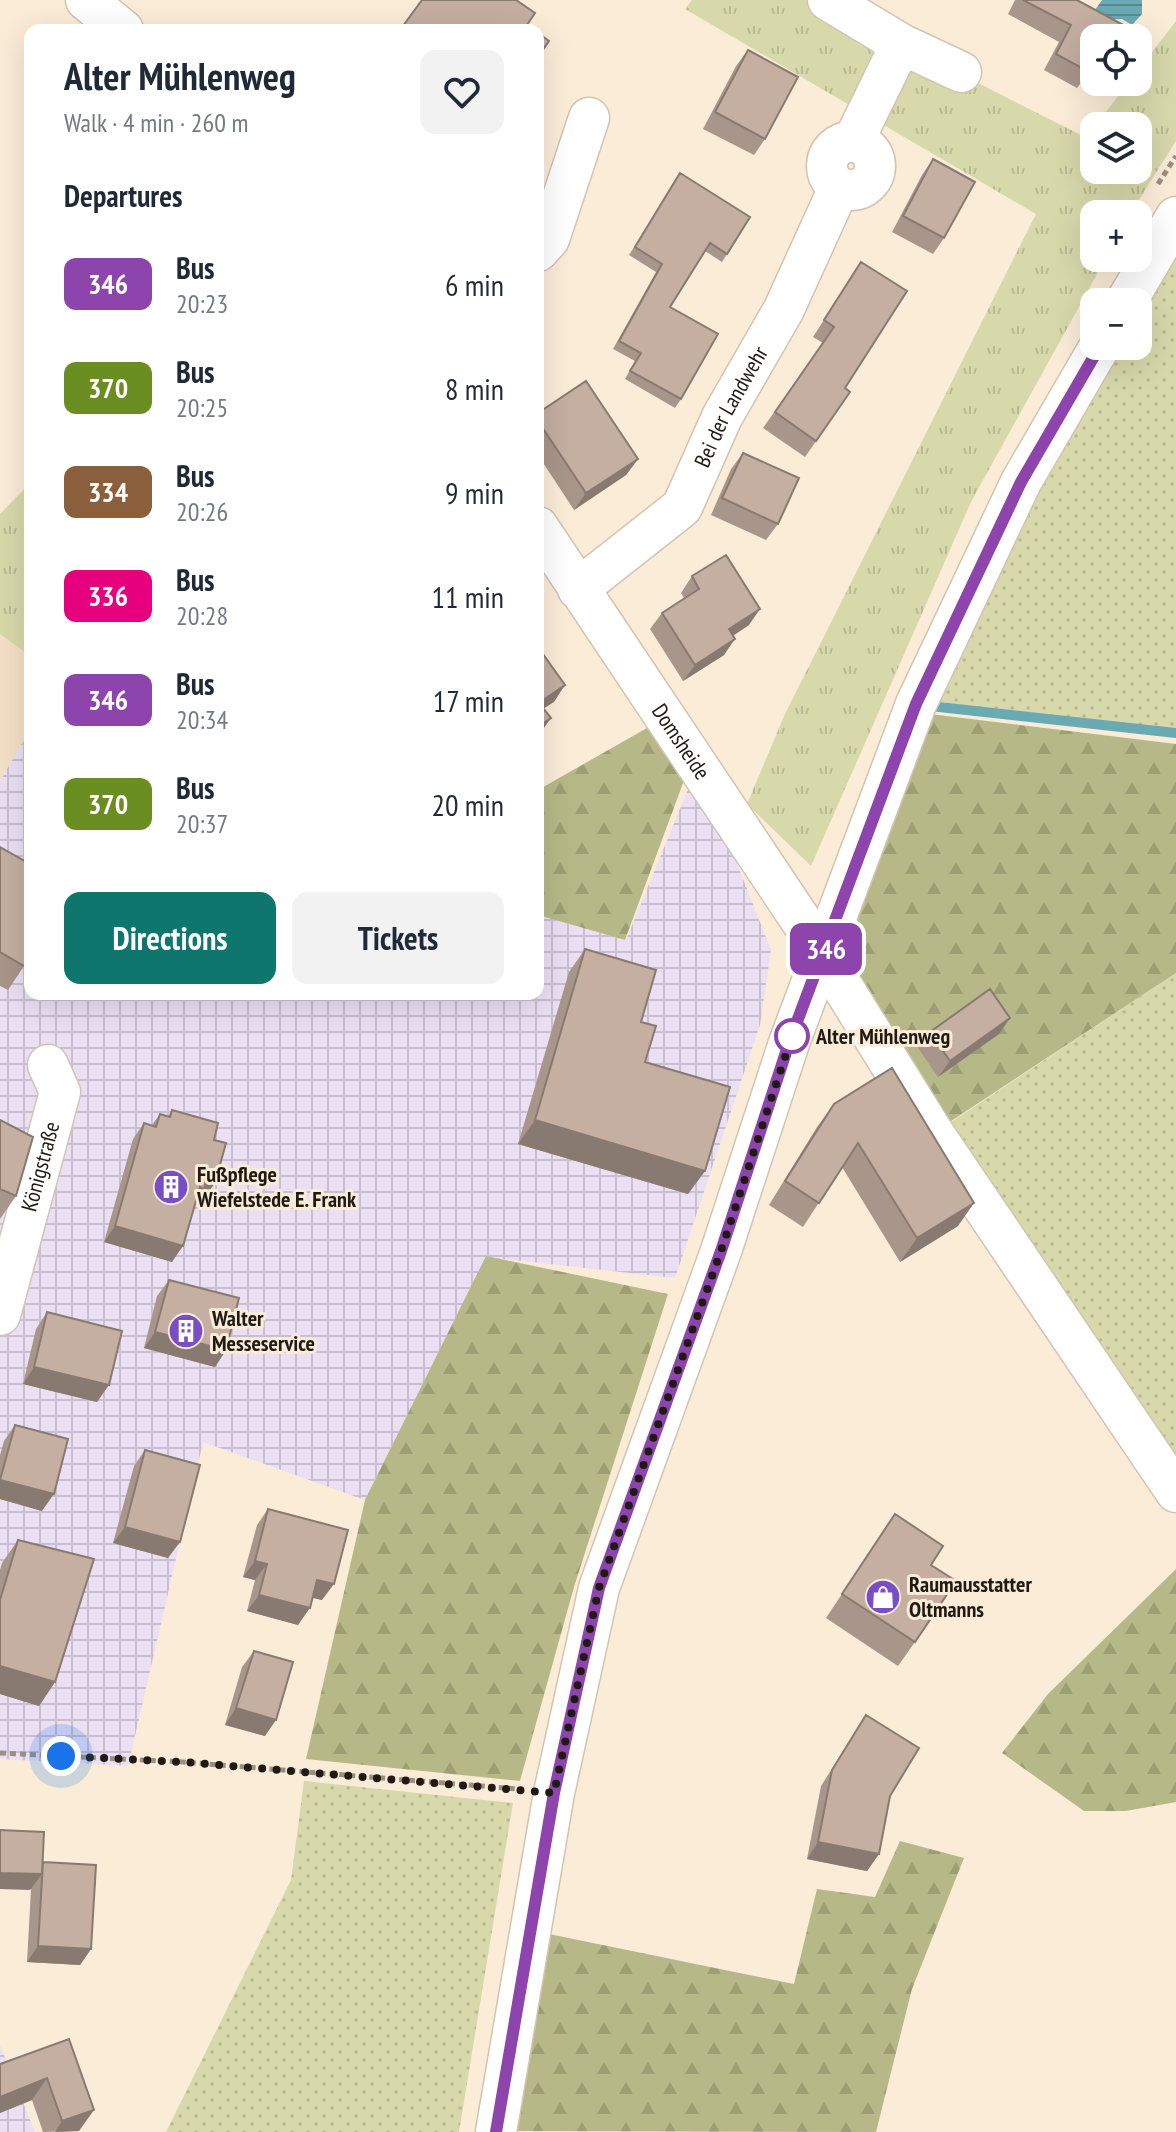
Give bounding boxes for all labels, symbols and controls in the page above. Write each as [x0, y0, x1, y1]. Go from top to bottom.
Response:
map controls [1080, 24, 1152, 360]
button: locate [1080, 24, 1152, 96]
button: heart [420, 50, 504, 134]
text: Alter Mühlenweg [64, 51, 296, 100]
text: Walk · 4 min · 260 m [64, 106, 248, 139]
button: layers [1080, 112, 1152, 184]
text: Departures [64, 176, 182, 215]
button: + [1080, 200, 1152, 272]
text: Bus [176, 248, 215, 287]
text: 346 [88, 265, 128, 302]
text: 6 min [445, 265, 504, 304]
text: 20:23 [176, 287, 228, 320]
button: − [1080, 288, 1152, 360]
street label: Bei der Landwehr [688, 341, 774, 471]
text: Bus [176, 352, 215, 391]
text: 370 [88, 369, 128, 406]
text: 8 min [445, 369, 504, 408]
text: 20:25 [176, 391, 228, 424]
text: Bus [176, 456, 215, 495]
text: 334 [88, 473, 128, 510]
text: 9 min [445, 473, 504, 512]
text: 20:26 [176, 495, 228, 528]
text: Bus [176, 560, 215, 599]
text: 336 [88, 577, 128, 614]
text: 11 min [431, 577, 504, 616]
text: 20:28 [176, 599, 228, 632]
text: Bus [176, 664, 215, 703]
text: 346 [88, 681, 128, 718]
text: 17 min [433, 681, 504, 720]
street label: Domsheide [646, 698, 717, 785]
text: 20:34 [176, 703, 228, 736]
text: Bus [176, 768, 215, 807]
text: 370 [88, 785, 128, 822]
text: 20 min [431, 785, 504, 824]
text: 20:37 [176, 807, 228, 840]
button: Directions [64, 892, 276, 984]
button: Tickets [292, 892, 504, 984]
line badge: 346 [780, 923, 872, 975]
text: 346 [806, 930, 846, 967]
marker: Alter Mühlenweg [775, 1019, 809, 1053]
place label: Alter Mühlenweg [815, 1022, 950, 1050]
street label: Königstraße [15, 1118, 65, 1214]
place label: Fußpflege Wiefelstede E. Frank [196, 1160, 357, 1213]
building icon: Fußpflege Wiefelstede E. Frank [152, 1168, 190, 1206]
place label: Walter Messeservice [211, 1304, 315, 1357]
building icon: Walter Messeservice [167, 1312, 205, 1350]
place label: Raumausstatter Oltmanns [909, 1570, 1032, 1623]
shop icon: Raumausstatter Oltmanns [864, 1578, 902, 1616]
your location [41, 1736, 81, 1776]

